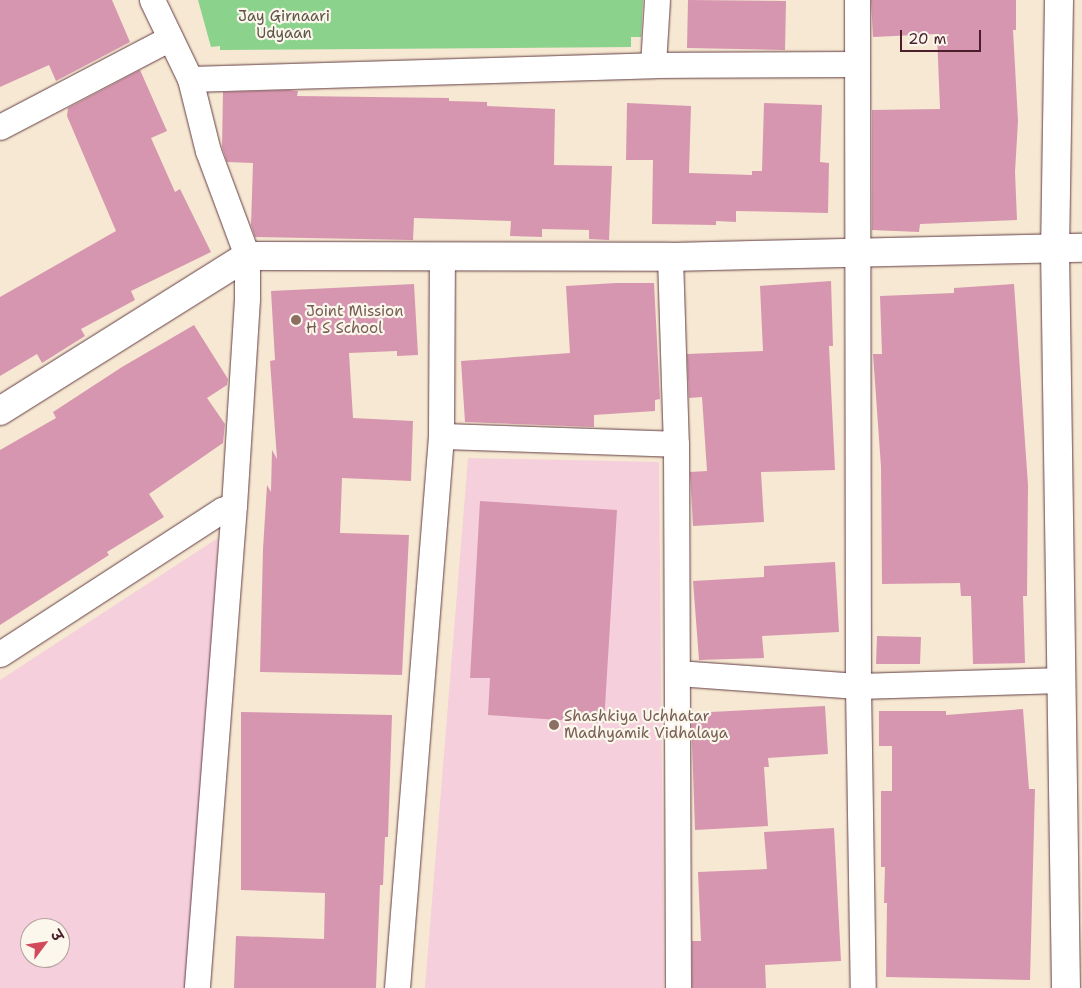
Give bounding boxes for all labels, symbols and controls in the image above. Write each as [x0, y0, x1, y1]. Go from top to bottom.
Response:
park label: Jay Girnaari Udyaan [238, 7, 330, 42]
scale bar [902, 20, 983, 52]
text: 20 m [908, 29, 947, 49]
place label: Joint Mission H S School [306, 302, 403, 337]
marker: Joint Mission H S School [290, 314, 302, 326]
place label: Shashkiya Uchhatar Madhyamik Vidhalaya [564, 707, 728, 742]
marker: Shashkiya Uchhatar Madhyamik Vidhalaya [548, 719, 560, 731]
north arrow [20, 918, 70, 968]
text: उ [47, 927, 67, 944]

